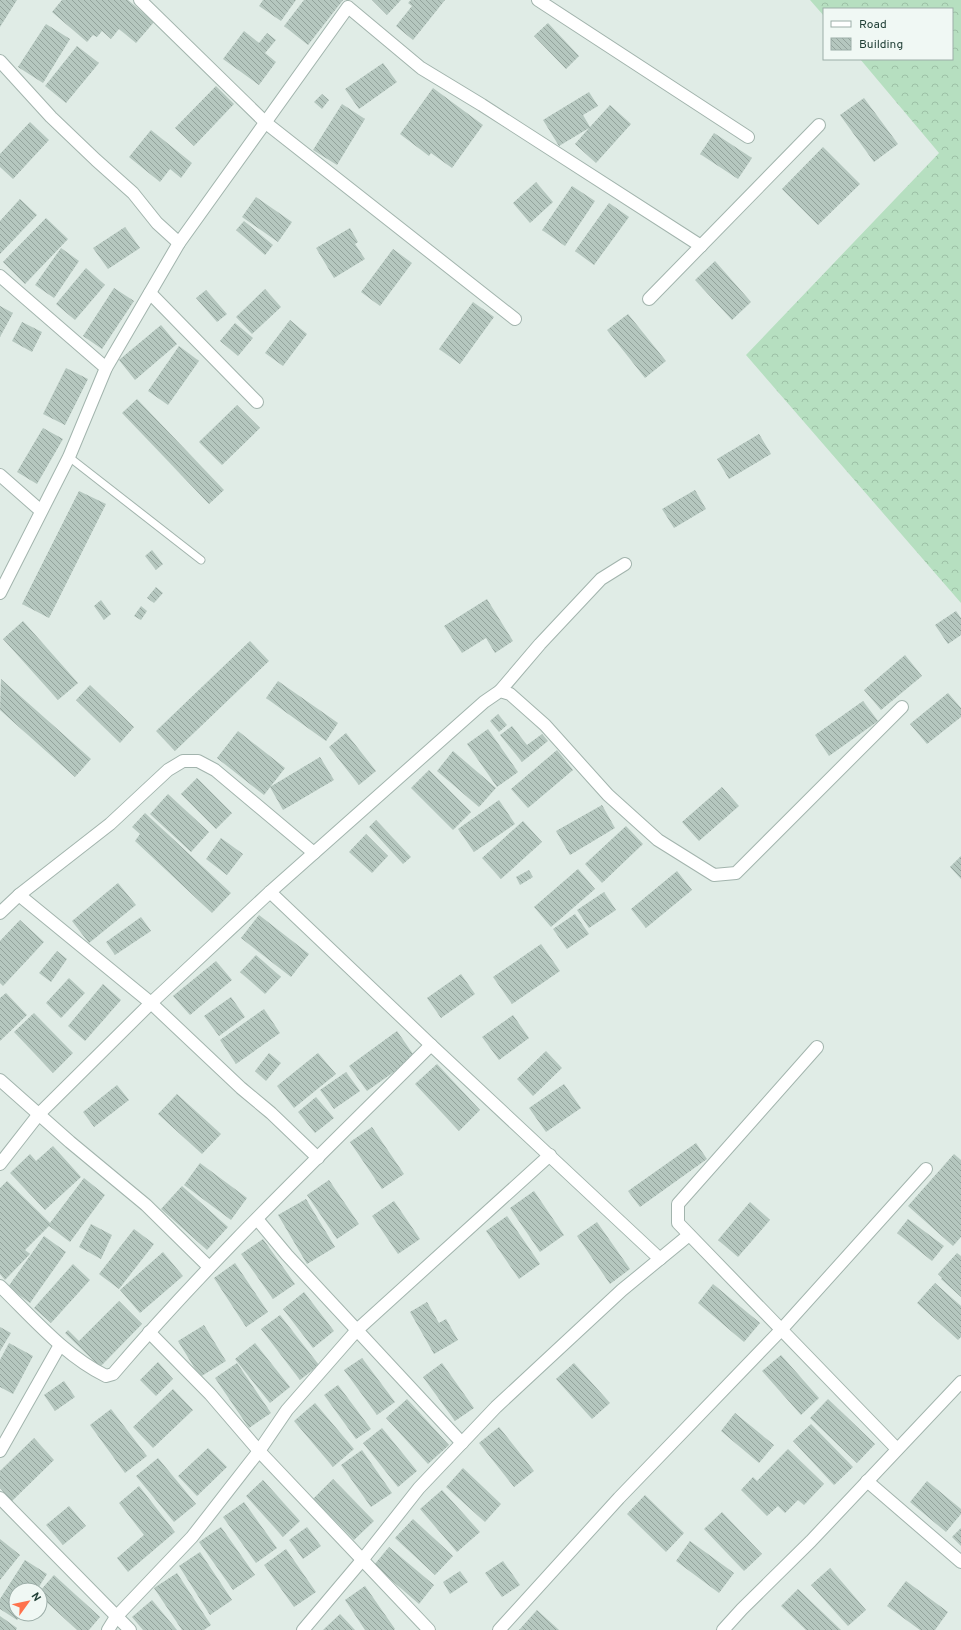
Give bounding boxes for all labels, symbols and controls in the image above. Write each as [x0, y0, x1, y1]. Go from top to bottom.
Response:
legend [823, 8, 953, 60]
text: Road [859, 17, 887, 33]
text: Building [859, 37, 903, 53]
north arrow [8, 1582, 48, 1622]
text: N [28, 1590, 44, 1604]

